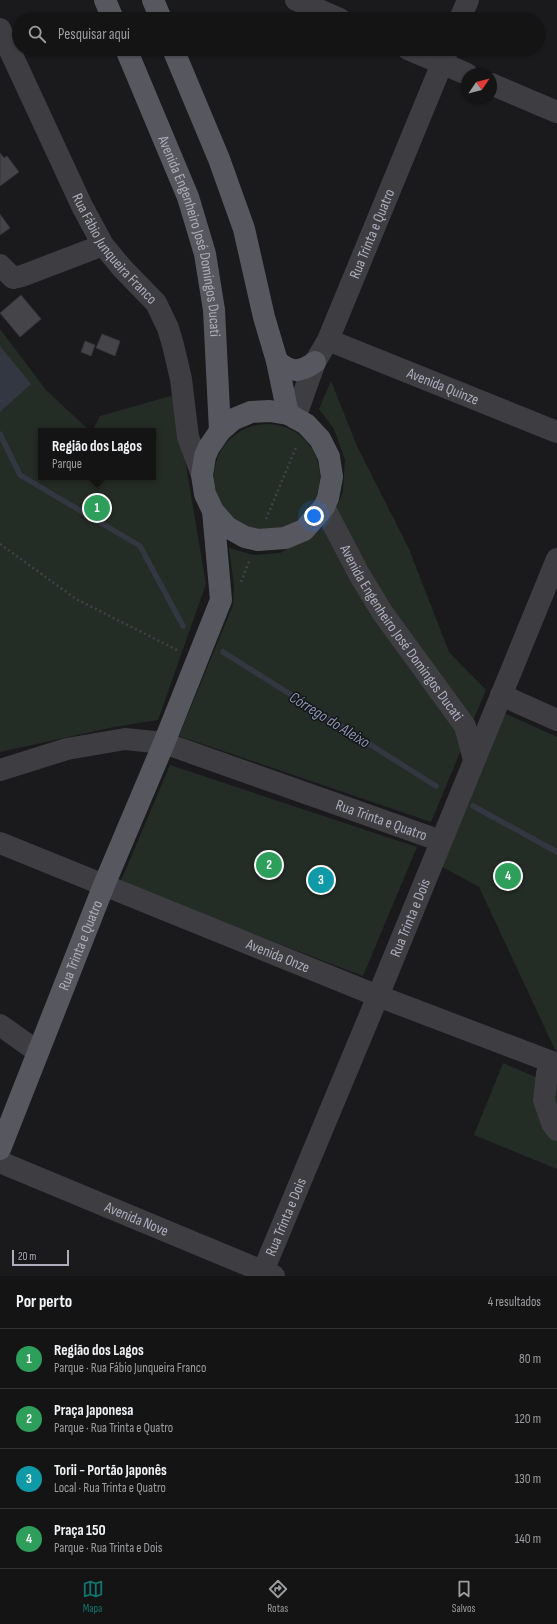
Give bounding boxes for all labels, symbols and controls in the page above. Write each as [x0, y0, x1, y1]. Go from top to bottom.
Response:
search box [12, 12, 545, 56]
icon: search [26, 23, 48, 45]
text: Pesquisar aqui [58, 25, 130, 44]
north arrow [461, 68, 497, 104]
street label: Avenida Engenheiro José Domingos Ducati [153, 132, 224, 337]
street label: Rua Trinta e Quatro [345, 186, 399, 282]
street label: Rua Fábio Junqueira Franco [67, 190, 161, 308]
street label: Avenida Quinze [403, 363, 482, 410]
popup [38, 428, 156, 480]
text: Região dos Lagos [52, 437, 142, 456]
text: Parque [52, 456, 82, 472]
pin: 1 [84, 493, 110, 523]
your location [304, 506, 324, 526]
street label: Avenida Engenheiro José Domingos Ducati [335, 541, 467, 725]
water label: Córrego do Aleixo [286, 688, 373, 753]
street label: Rua Trinta e Quatro [333, 796, 430, 845]
pin: 2 [256, 850, 282, 880]
pin: 4 [495, 861, 521, 891]
pin: 3 [308, 865, 334, 895]
street label: Rua Trinta e Dois [386, 876, 435, 960]
street label: Rua Trinta e Quatro [54, 898, 107, 993]
street label: Avenida Onze [243, 934, 312, 977]
street label: Rua Trinta e Dois [261, 1175, 311, 1259]
street label: Avenida Nove [101, 1197, 171, 1241]
scale bar [12, 1248, 69, 1267]
text: 20 m [18, 1250, 36, 1263]
text: Por perto [16, 1292, 72, 1312]
text: 4 resultados [488, 1294, 541, 1310]
text: Região dos Lagos [54, 1341, 144, 1360]
text: 1 [26, 1351, 32, 1367]
text: 80 m [519, 1351, 541, 1367]
text: Parque · Rua Fábio Junqueira Franco [54, 1360, 206, 1376]
text: Praça Japonesa [54, 1401, 134, 1420]
text: 2 [26, 1411, 32, 1427]
text: 120 m [515, 1411, 541, 1427]
text: Parque · Rua Trinta e Quatro [54, 1420, 173, 1436]
text: Torii - Portão Japonês [54, 1461, 167, 1480]
text: 3 [26, 1471, 32, 1487]
text: 130 m [515, 1471, 541, 1487]
text: Local · Rua Trinta e Quatro [54, 1480, 166, 1496]
text: Praça 150 [54, 1521, 106, 1540]
text: 4 [26, 1531, 32, 1547]
text: 140 m [515, 1531, 541, 1547]
text: Parque · Rua Trinta e Dois [54, 1540, 162, 1556]
tab: Mapa [82, 1578, 104, 1615]
tab: Rotas [267, 1578, 289, 1615]
tab: Salvos [452, 1578, 475, 1615]

